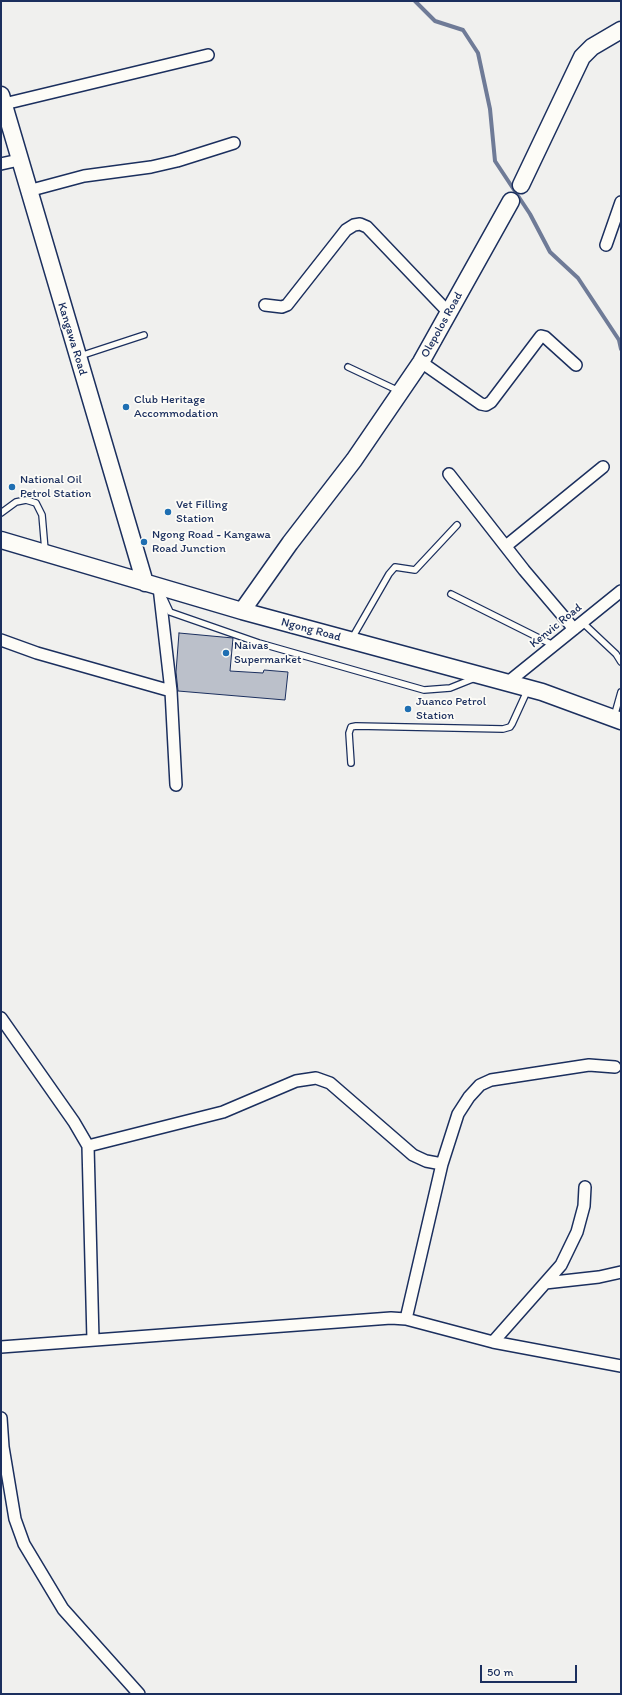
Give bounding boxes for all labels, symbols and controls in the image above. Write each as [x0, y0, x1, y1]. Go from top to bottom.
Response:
street label: Olepolos Road [418, 289, 466, 361]
street label: Kangawa Road [54, 301, 90, 377]
place label: Club Heritage Accommodation [134, 393, 218, 421]
marker: Club Heritage Accommodation [121, 402, 131, 412]
place label: National Oil Petrol Station [20, 473, 91, 501]
marker: National Oil Petrol Station [7, 482, 17, 492]
place label: Vet Filling Station [176, 498, 228, 526]
marker: Vet Filling Station [163, 507, 173, 517]
place label: Ngong Road - Kangawa Road Junction [152, 528, 271, 556]
marker: Ngong Road - Kangawa Road Junction [139, 537, 149, 547]
street label: Kenvic Road [527, 601, 585, 651]
street label: Ngong Road [279, 615, 343, 645]
place label: Naivas Supermarket [234, 639, 301, 667]
marker: Naivas Supermarket [221, 648, 231, 658]
place label: Juanco Petrol Station [416, 695, 486, 723]
marker: Juanco Petrol Station [403, 704, 413, 714]
scale bar [482, 1657, 579, 1683]
text: 50 m [487, 1665, 513, 1679]

